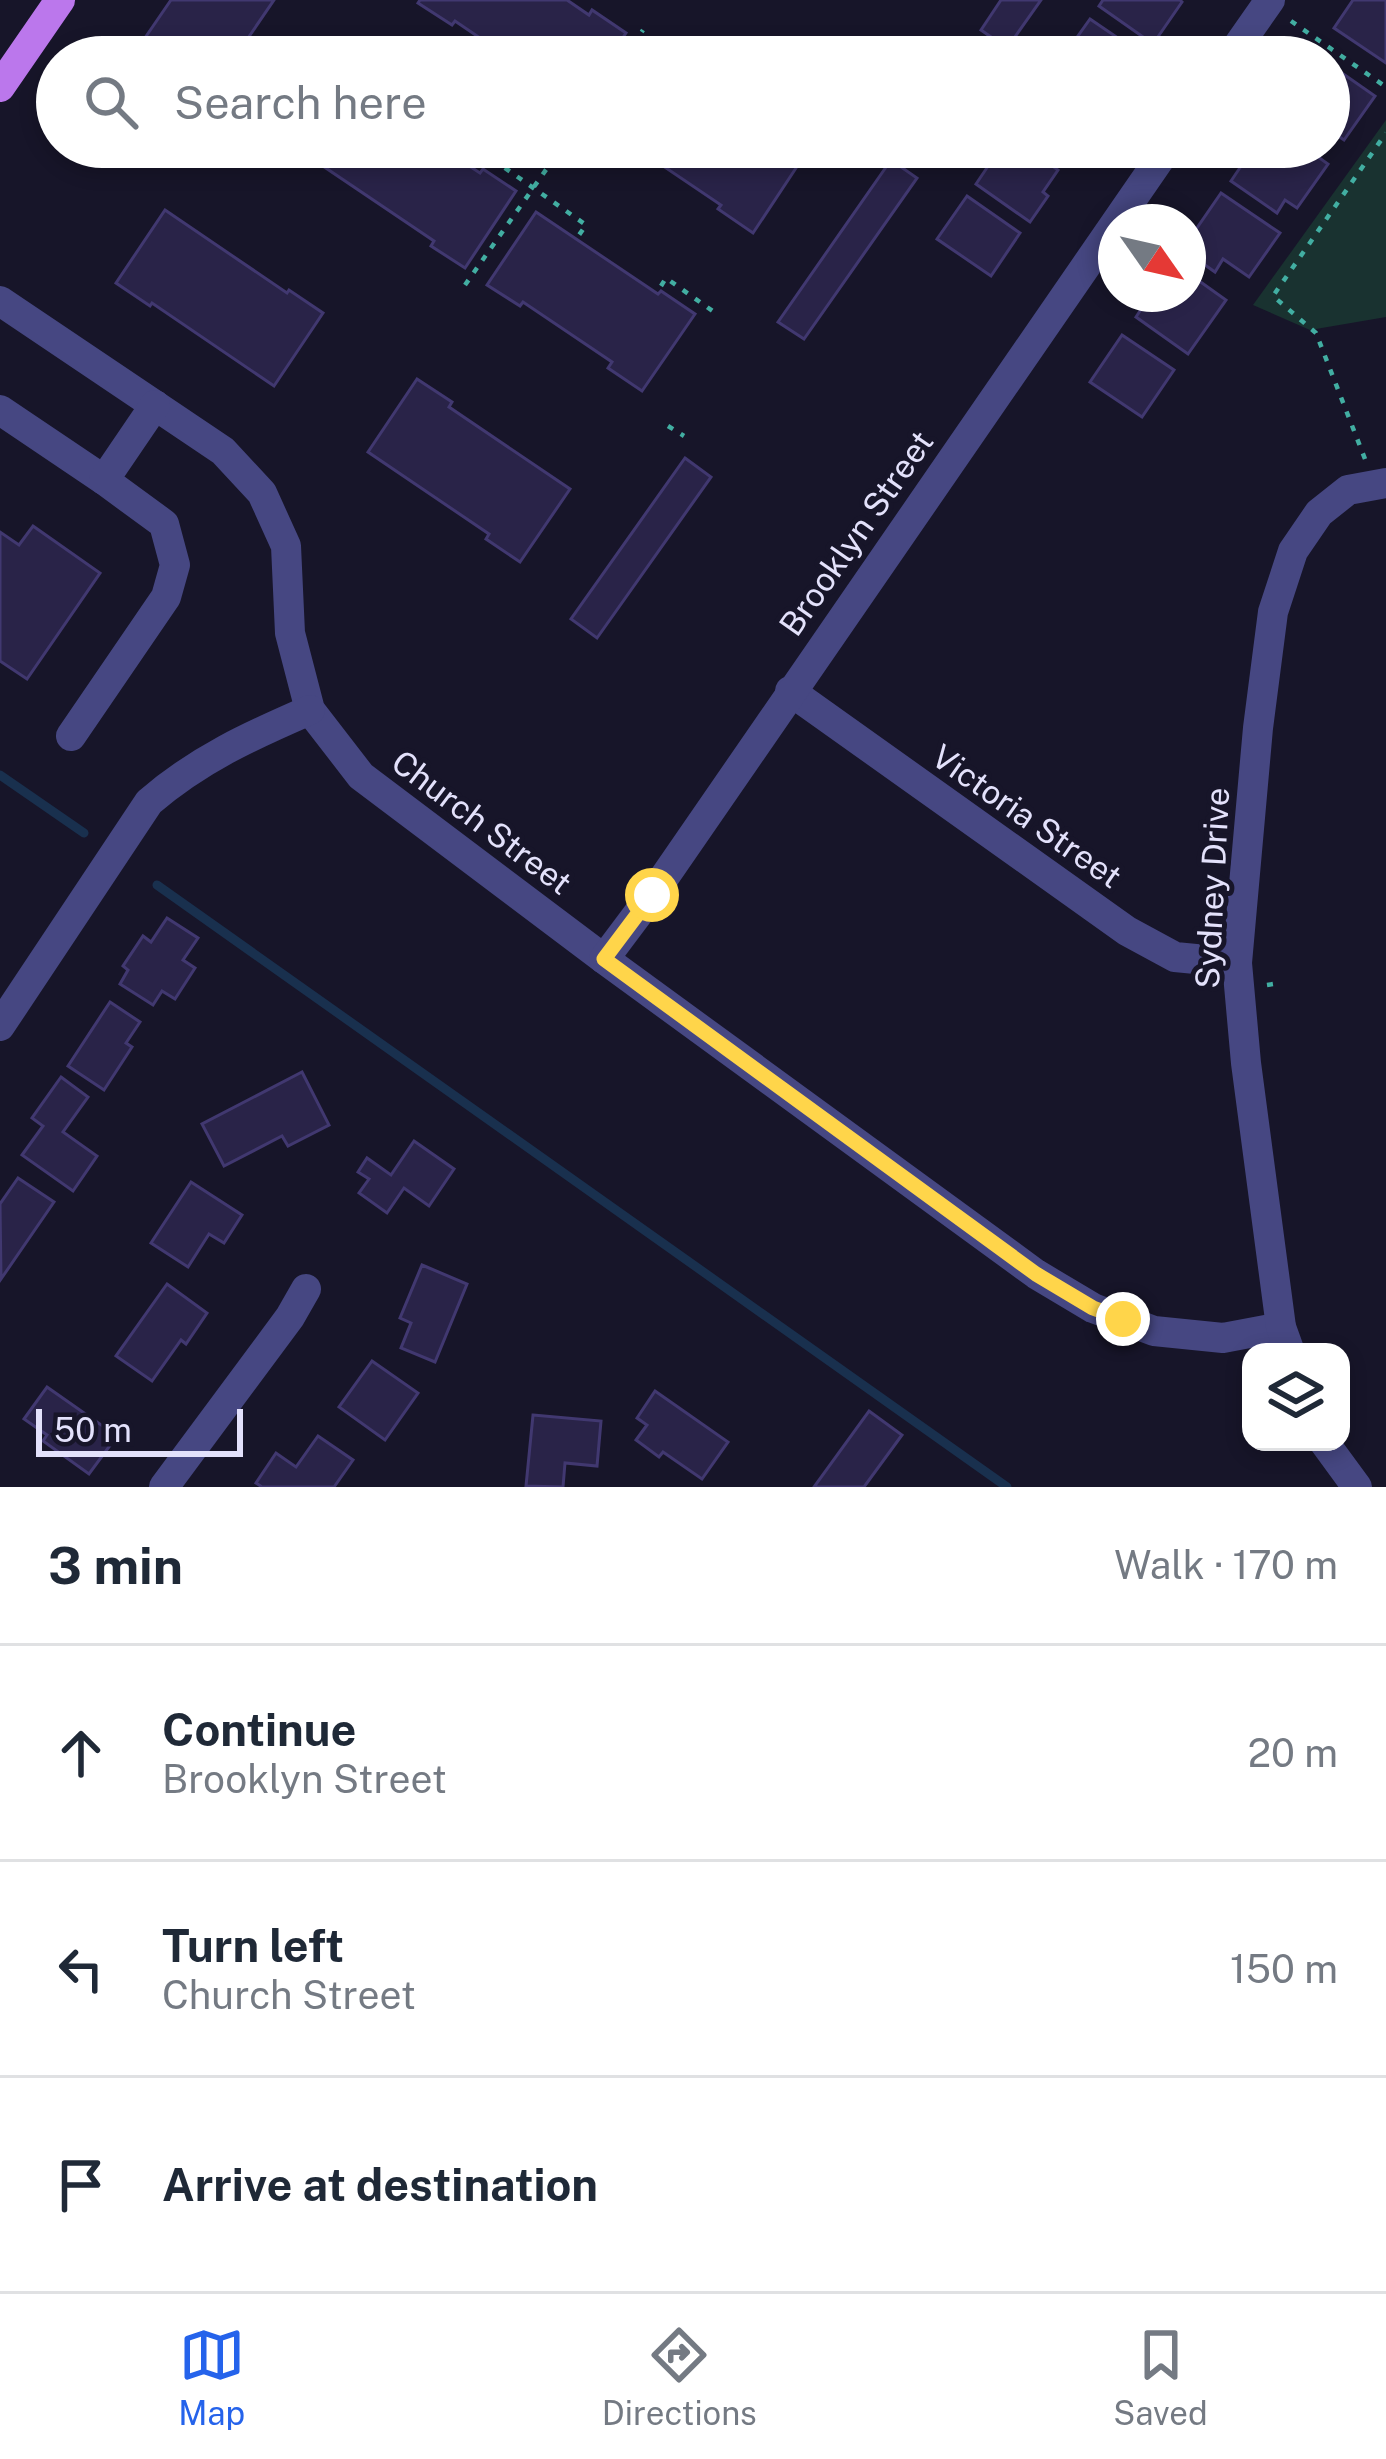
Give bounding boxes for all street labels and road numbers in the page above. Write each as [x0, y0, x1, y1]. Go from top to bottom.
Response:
street label: Brooklyn Street [771, 423, 941, 643]
street label: Victoria Street [925, 737, 1129, 895]
street label: Church Street [385, 742, 579, 902]
street label: Sydney Drive [1188, 786, 1236, 990]

